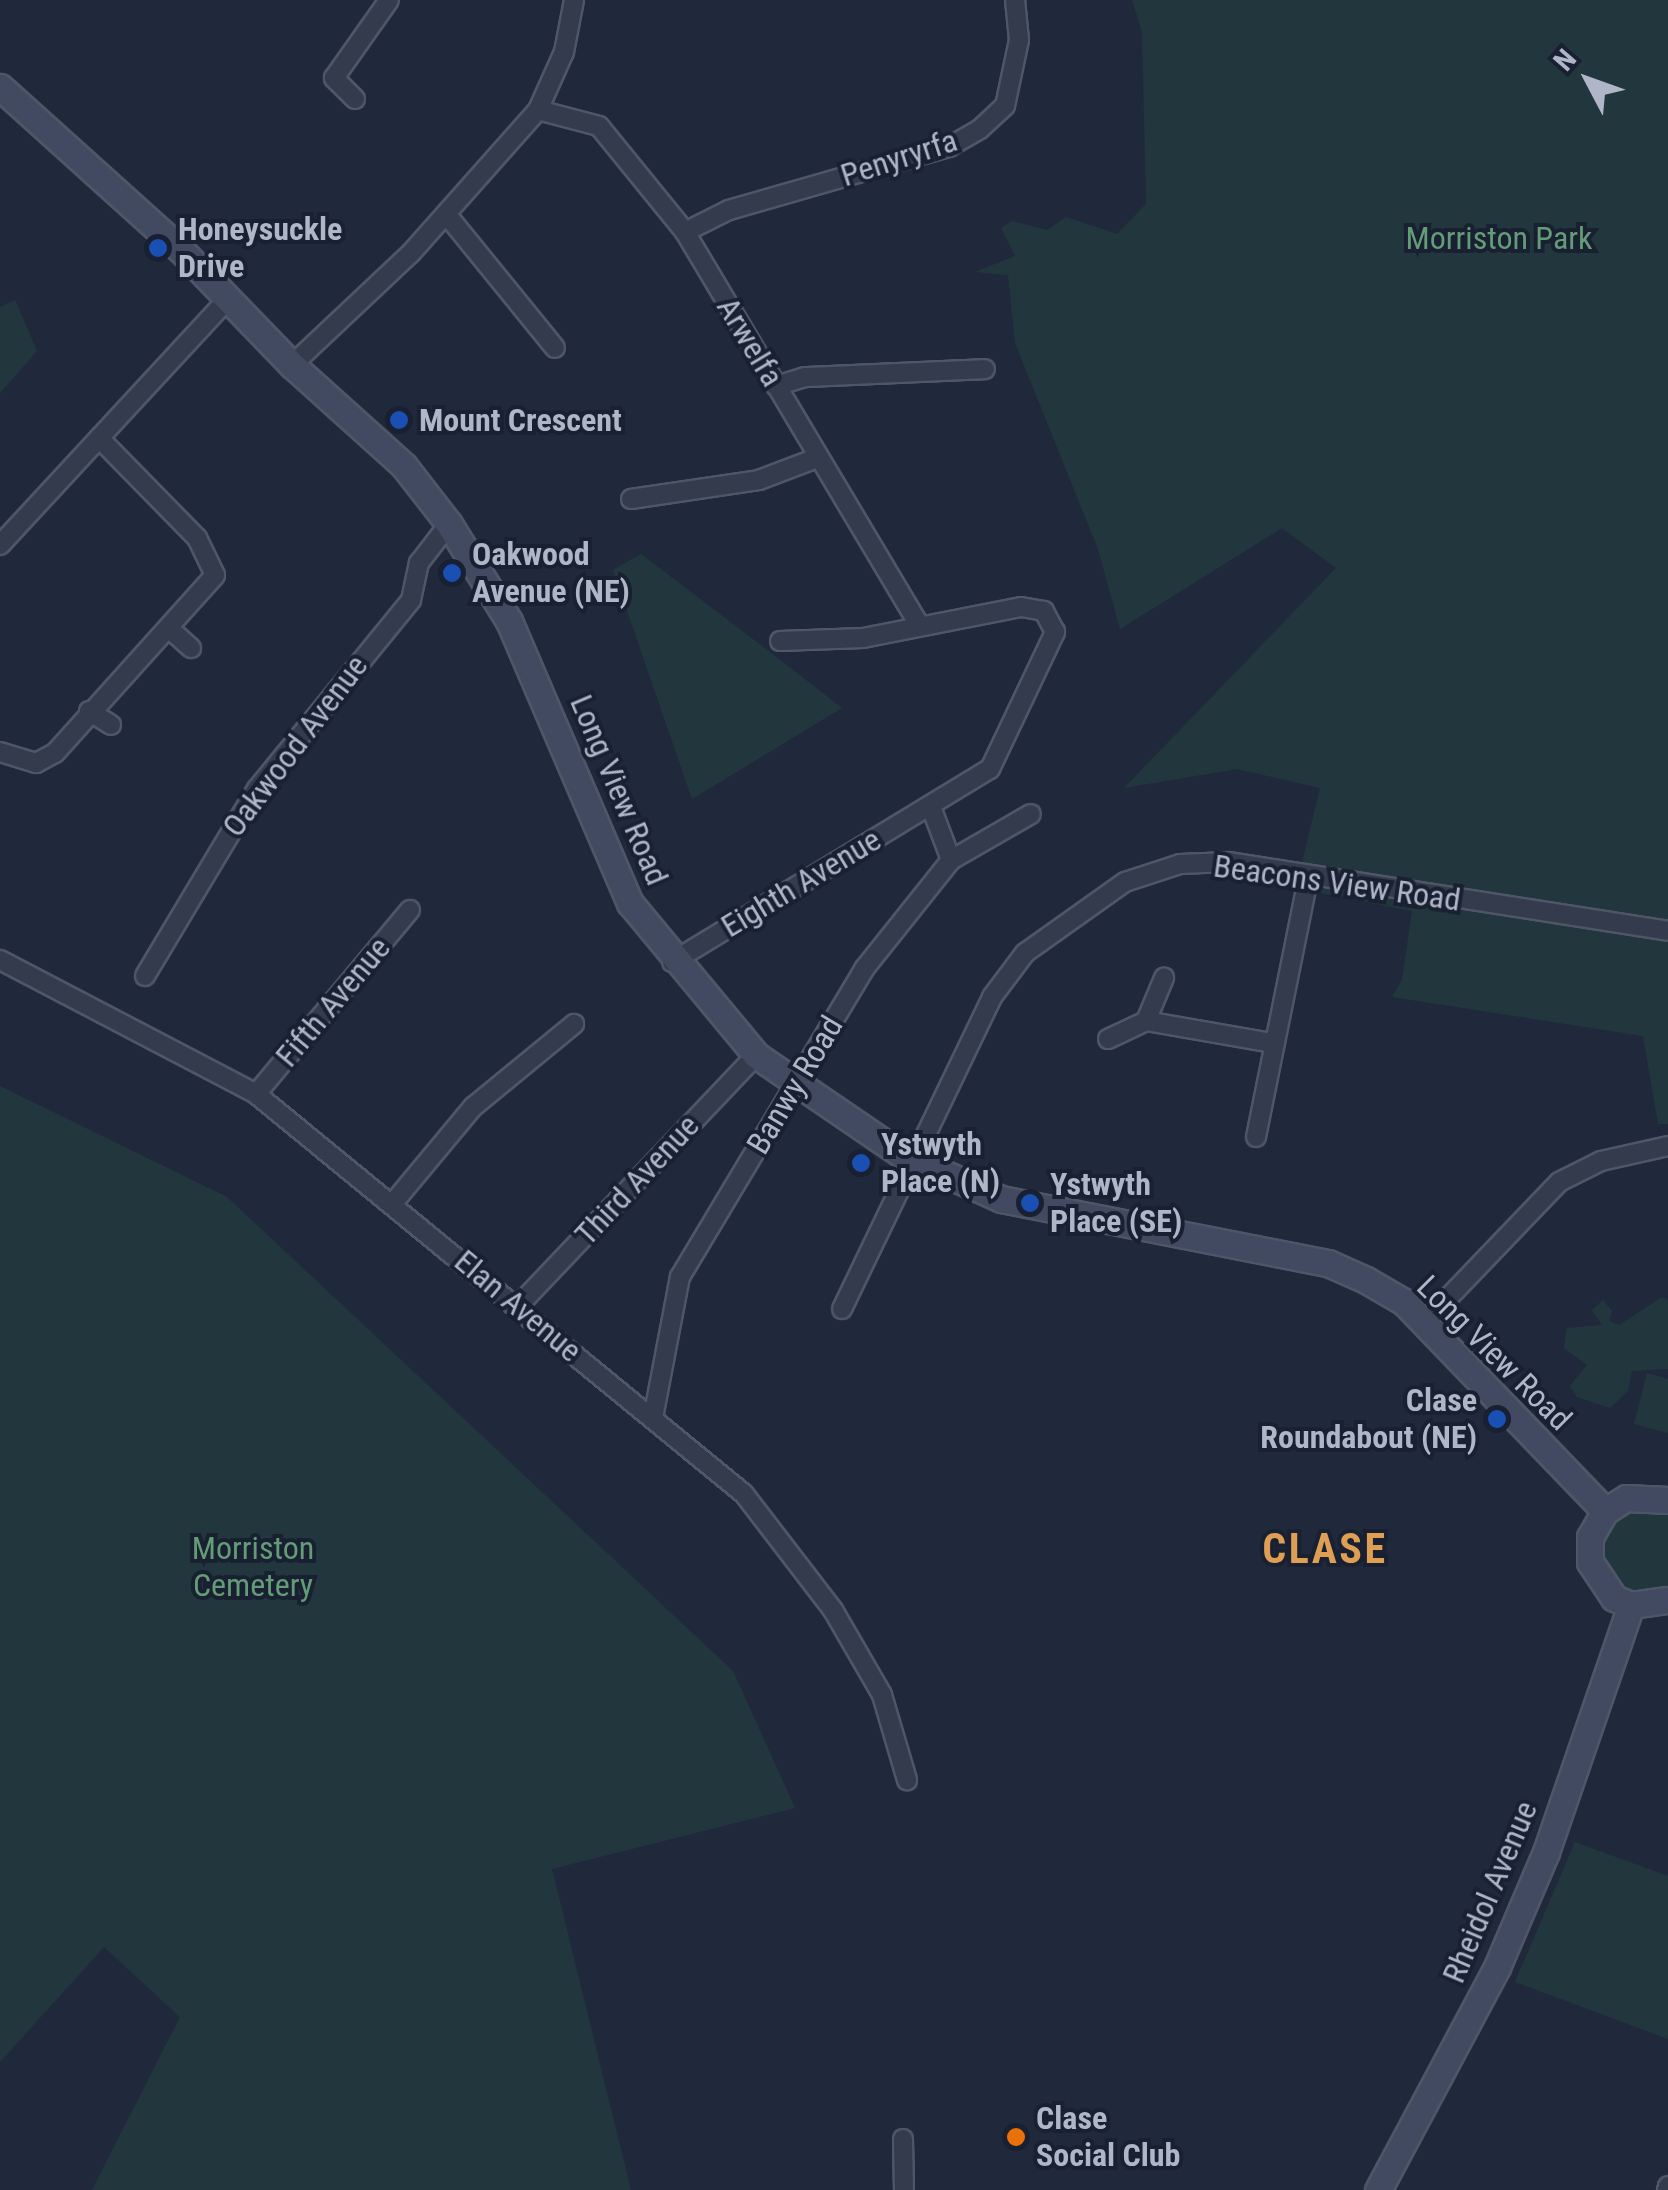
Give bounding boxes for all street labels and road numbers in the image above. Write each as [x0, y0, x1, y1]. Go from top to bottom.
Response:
street label: Penyryrfa [836, 121, 962, 195]
street label: Arwelfa [709, 291, 791, 393]
street label: Oakwood Avenue [214, 648, 376, 844]
street label: Long View Road [562, 689, 676, 891]
street label: Eighth Avenue [714, 820, 888, 946]
street label: Beacons View Road [1211, 847, 1463, 919]
street label: Fifth Avenue [268, 929, 398, 1075]
street label: Banwy Road [739, 1009, 851, 1161]
street label: Third Avenue [567, 1107, 707, 1253]
street label: Elan Avenue [447, 1242, 589, 1370]
street label: Long View Road [1409, 1268, 1579, 1438]
street label: Rheidol Avenue [1435, 1795, 1545, 1989]

